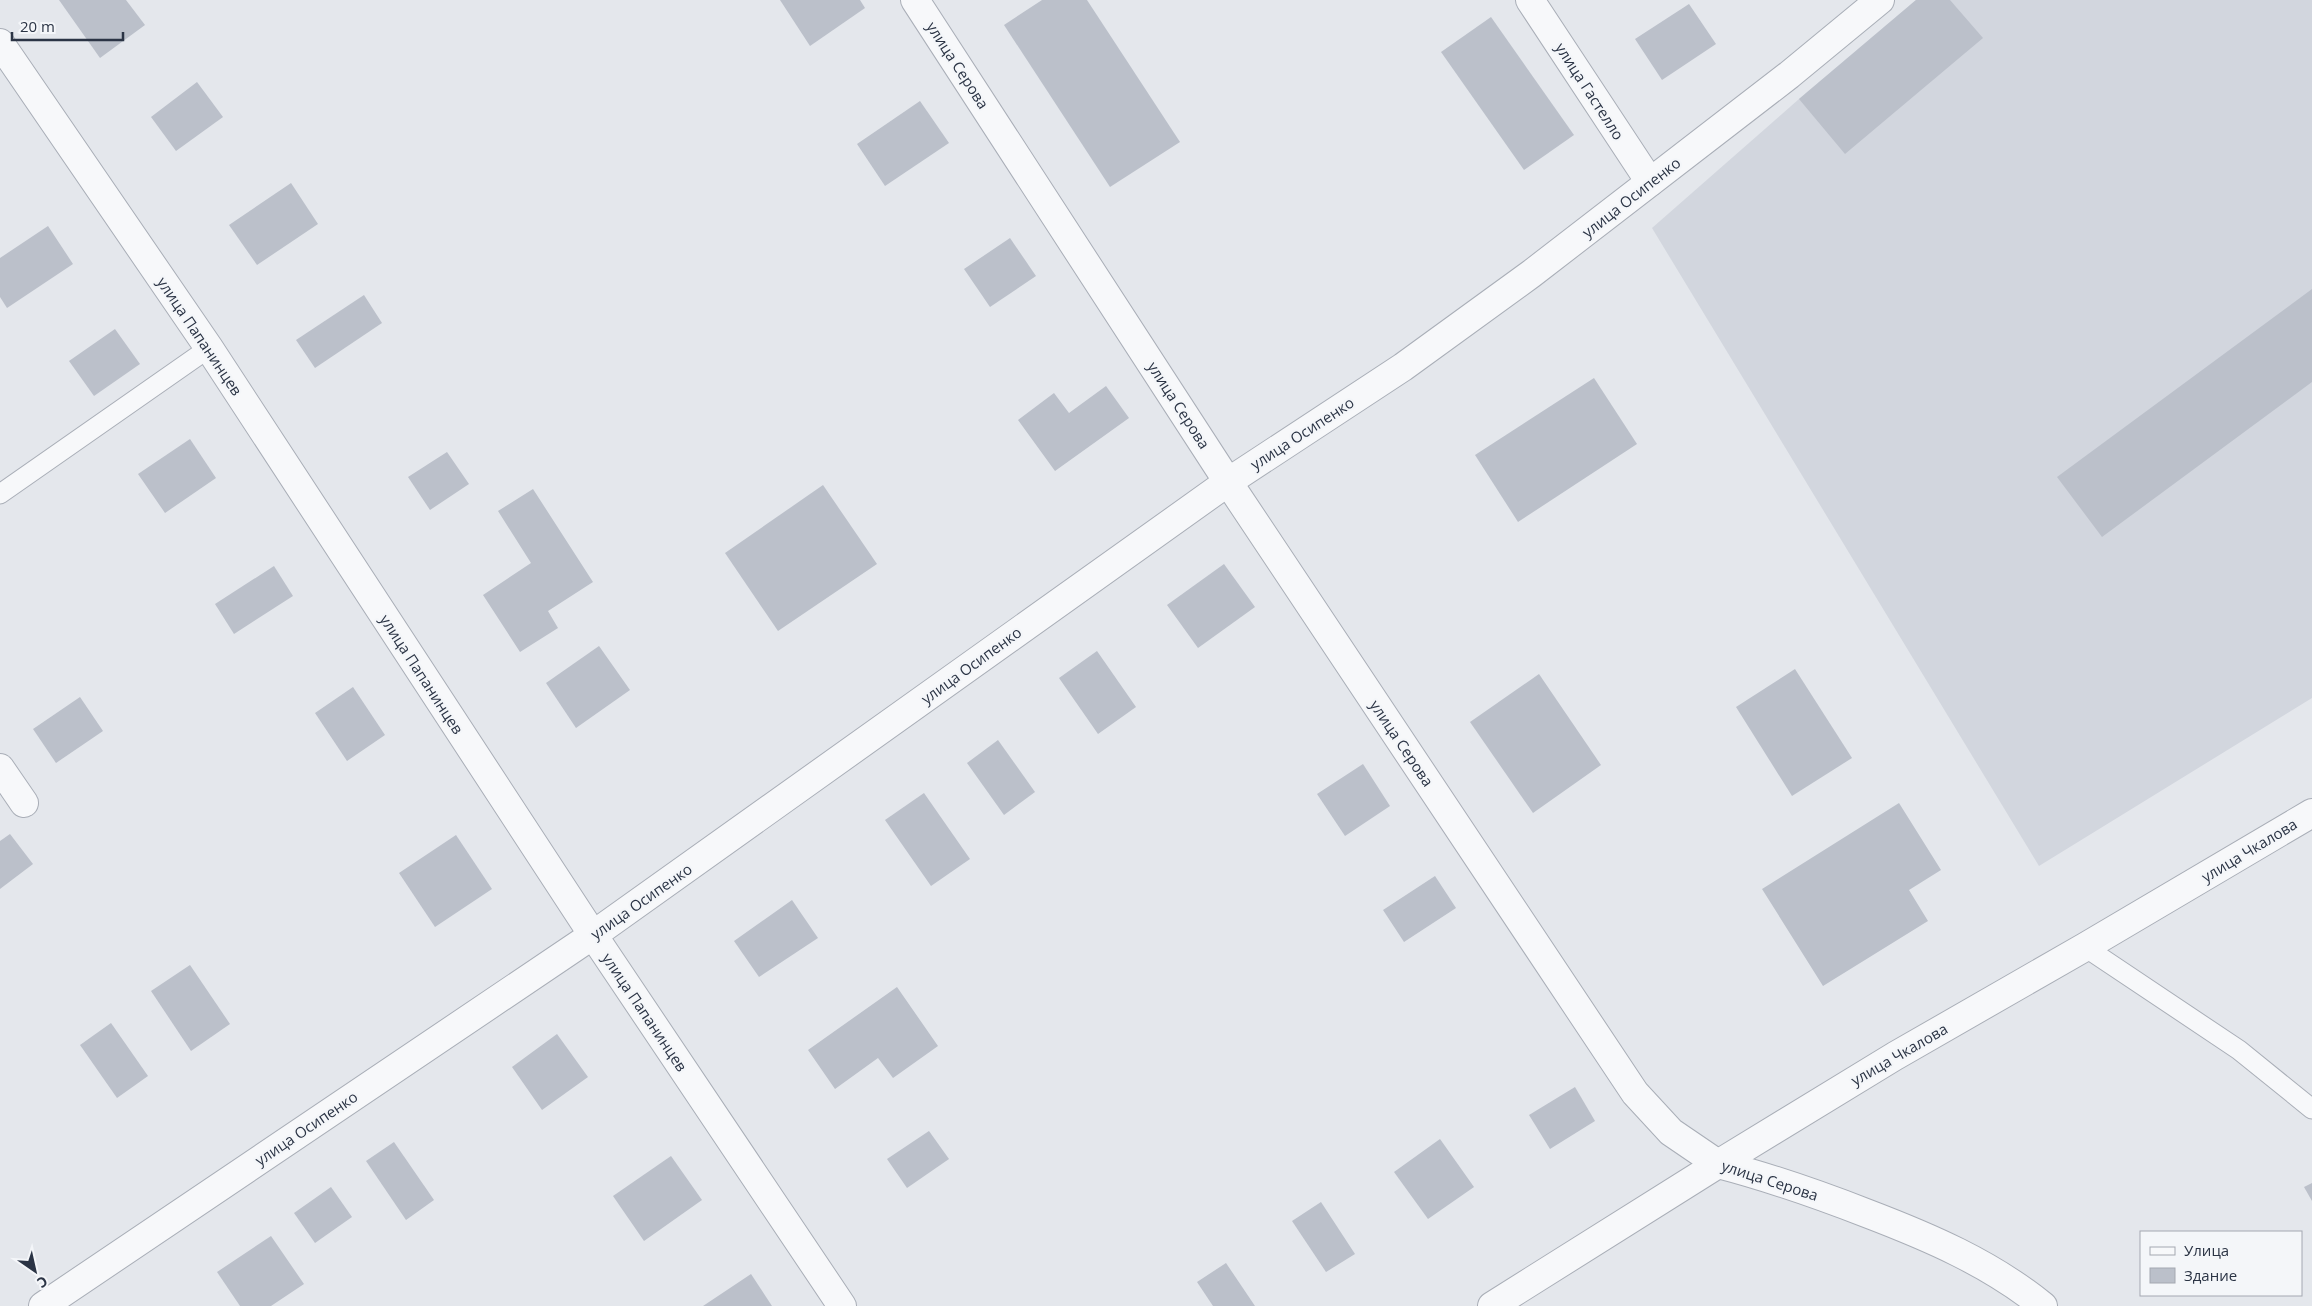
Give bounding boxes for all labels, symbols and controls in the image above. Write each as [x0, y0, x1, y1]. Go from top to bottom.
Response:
scale bar [12, 10, 124, 42]
text: 20 m [20, 16, 55, 36]
street label: улица Серова [922, 18, 994, 112]
street label: улица Гастелло [1551, 38, 1629, 144]
street label: улица Осипенко [1578, 152, 1684, 242]
street label: улица Папанинцев [153, 273, 247, 399]
street label: улица Серова [1143, 358, 1215, 452]
street label: улица Осипенко [1246, 392, 1358, 474]
street label: улица Папанинцев [376, 610, 468, 738]
street label: улица Осипенко [917, 622, 1025, 708]
street label: улица Серова [1366, 696, 1438, 790]
street label: улица Чкалова [2197, 814, 2301, 886]
street label: улица Осипенко [586, 858, 696, 944]
street label: улица Папанинцев [598, 949, 692, 1075]
street label: улица Чкалова [1847, 1018, 1951, 1090]
street label: улица Осипенко [251, 1086, 361, 1170]
street label: улица Серова [1719, 1155, 1821, 1205]
legend [2140, 1231, 2302, 1296]
text: Улица [2184, 1240, 2229, 1260]
north arrow [10, 1246, 60, 1296]
text: Здание [2184, 1265, 2237, 1285]
text: С [33, 1272, 52, 1293]

